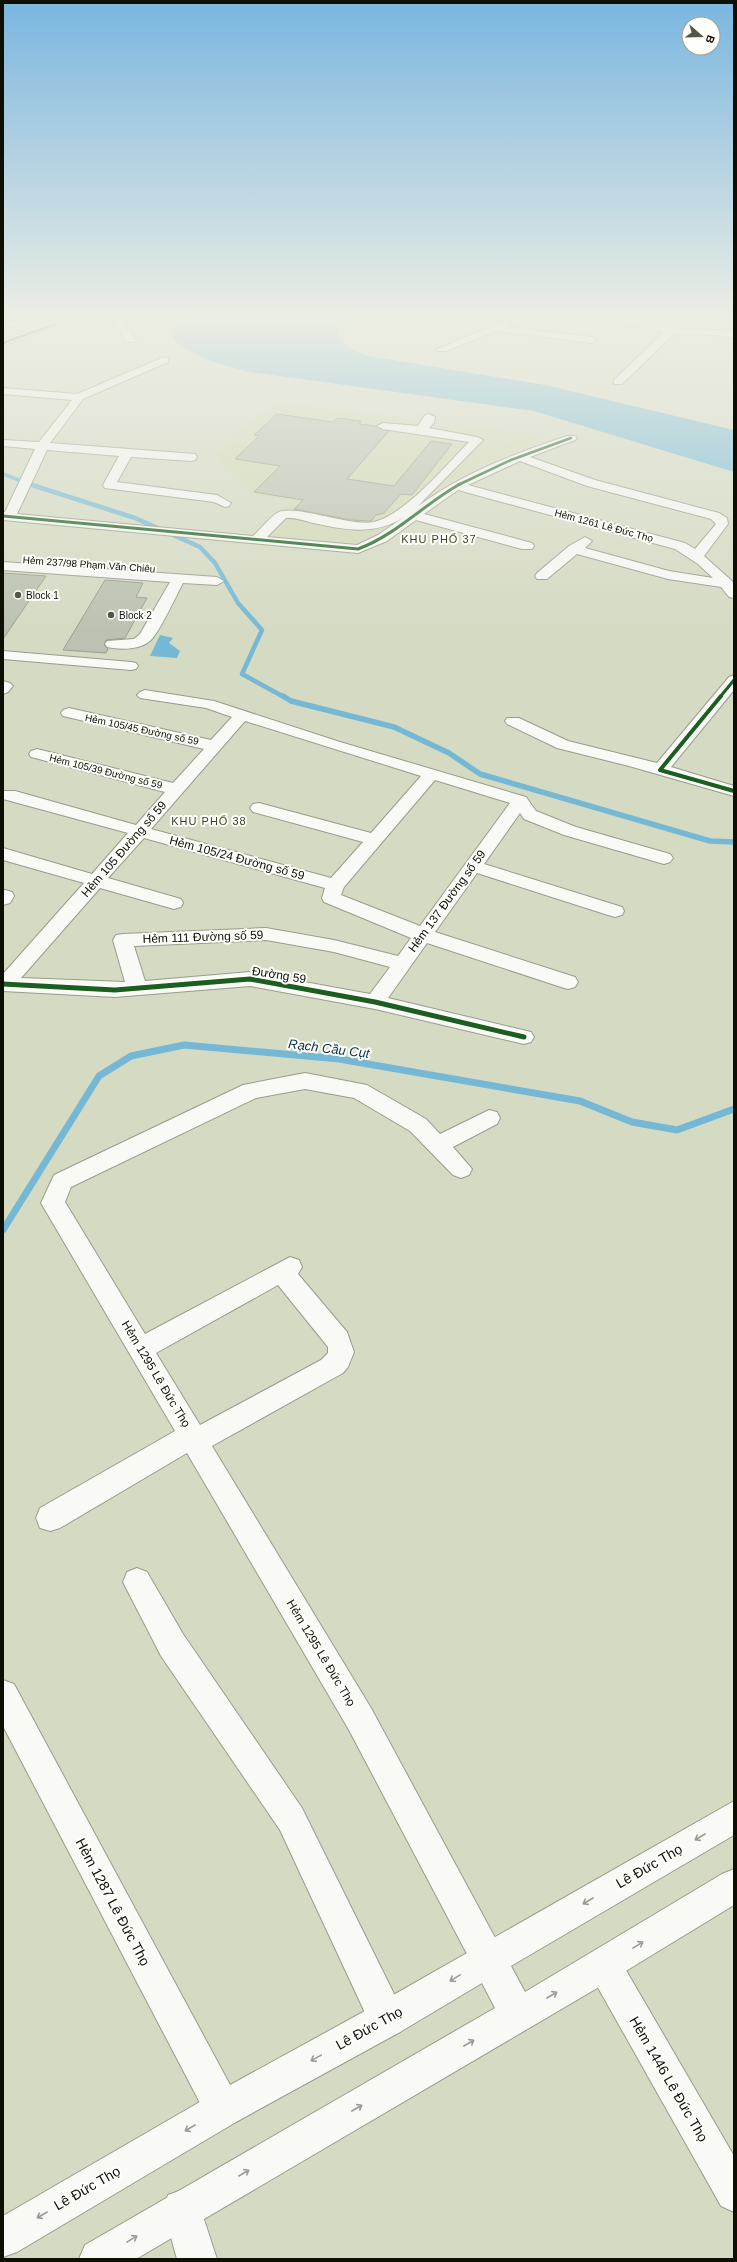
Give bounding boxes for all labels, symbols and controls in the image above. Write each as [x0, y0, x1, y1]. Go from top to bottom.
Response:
north arrow [681, 16, 721, 56]
text: B [703, 34, 717, 45]
street label: Hẻm 1261 Lê Đức Thọ [553, 507, 655, 544]
district label: KHU PHỐ 37 [401, 532, 477, 545]
street label: Hẻm 237/98 Phạm Văn Chiêu [22, 554, 156, 575]
marker: Block 1 [13, 590, 23, 600]
place label: Block 1 [26, 590, 59, 601]
marker: Block 2 [106, 610, 116, 620]
place label: Block 2 [119, 610, 152, 621]
street label: Hẻm 105/45 Đường số 59 [84, 712, 200, 747]
street label: Hẻm 105/39 Đường số 59 [48, 752, 164, 791]
street label: Hẻm 105 Đường số 59 [78, 798, 170, 900]
district label: KHU PHỐ 38 [171, 814, 247, 827]
street label: Hẻm 105/24 Đường số 59 [168, 833, 306, 883]
street label: Hẻm 137 Đường số 59 [405, 847, 489, 955]
street label: Hẻm 111 Đường số 59 [142, 928, 264, 946]
street label: Đường 59 [251, 964, 307, 986]
water label: Rạch Cầu Cụt [288, 1036, 372, 1061]
street label: Hẻm 1295 Lê Đức Thọ [119, 1318, 194, 1430]
street label: Hẻm 1295 Lê Đức Thọ [284, 1597, 359, 1709]
one-way arrow [694, 1833, 706, 1841]
street label: Hẻm 1287 Lê Đức Thọ [73, 1835, 154, 1969]
street label: Lê Đức Thọ [613, 1841, 685, 1891]
one-way arrow [582, 1898, 594, 1906]
one-way arrow [632, 1940, 644, 1948]
one-way arrow [449, 1975, 461, 1983]
one-way arrow [546, 1991, 558, 1999]
street label: Lê Đức Thọ [333, 2003, 405, 2053]
street label: Hẻm 1446 Lê Đức Thọ [627, 2013, 712, 2145]
one-way arrow [463, 2038, 475, 2046]
one-way arrow [310, 2054, 322, 2062]
one-way arrow [351, 2103, 363, 2111]
one-way arrow [184, 2124, 196, 2132]
street label: Lê Đức Thọ [51, 2163, 123, 2213]
one-way arrow [238, 2169, 250, 2177]
one-way arrow [36, 2211, 48, 2219]
one-way arrow [126, 2235, 137, 2243]

